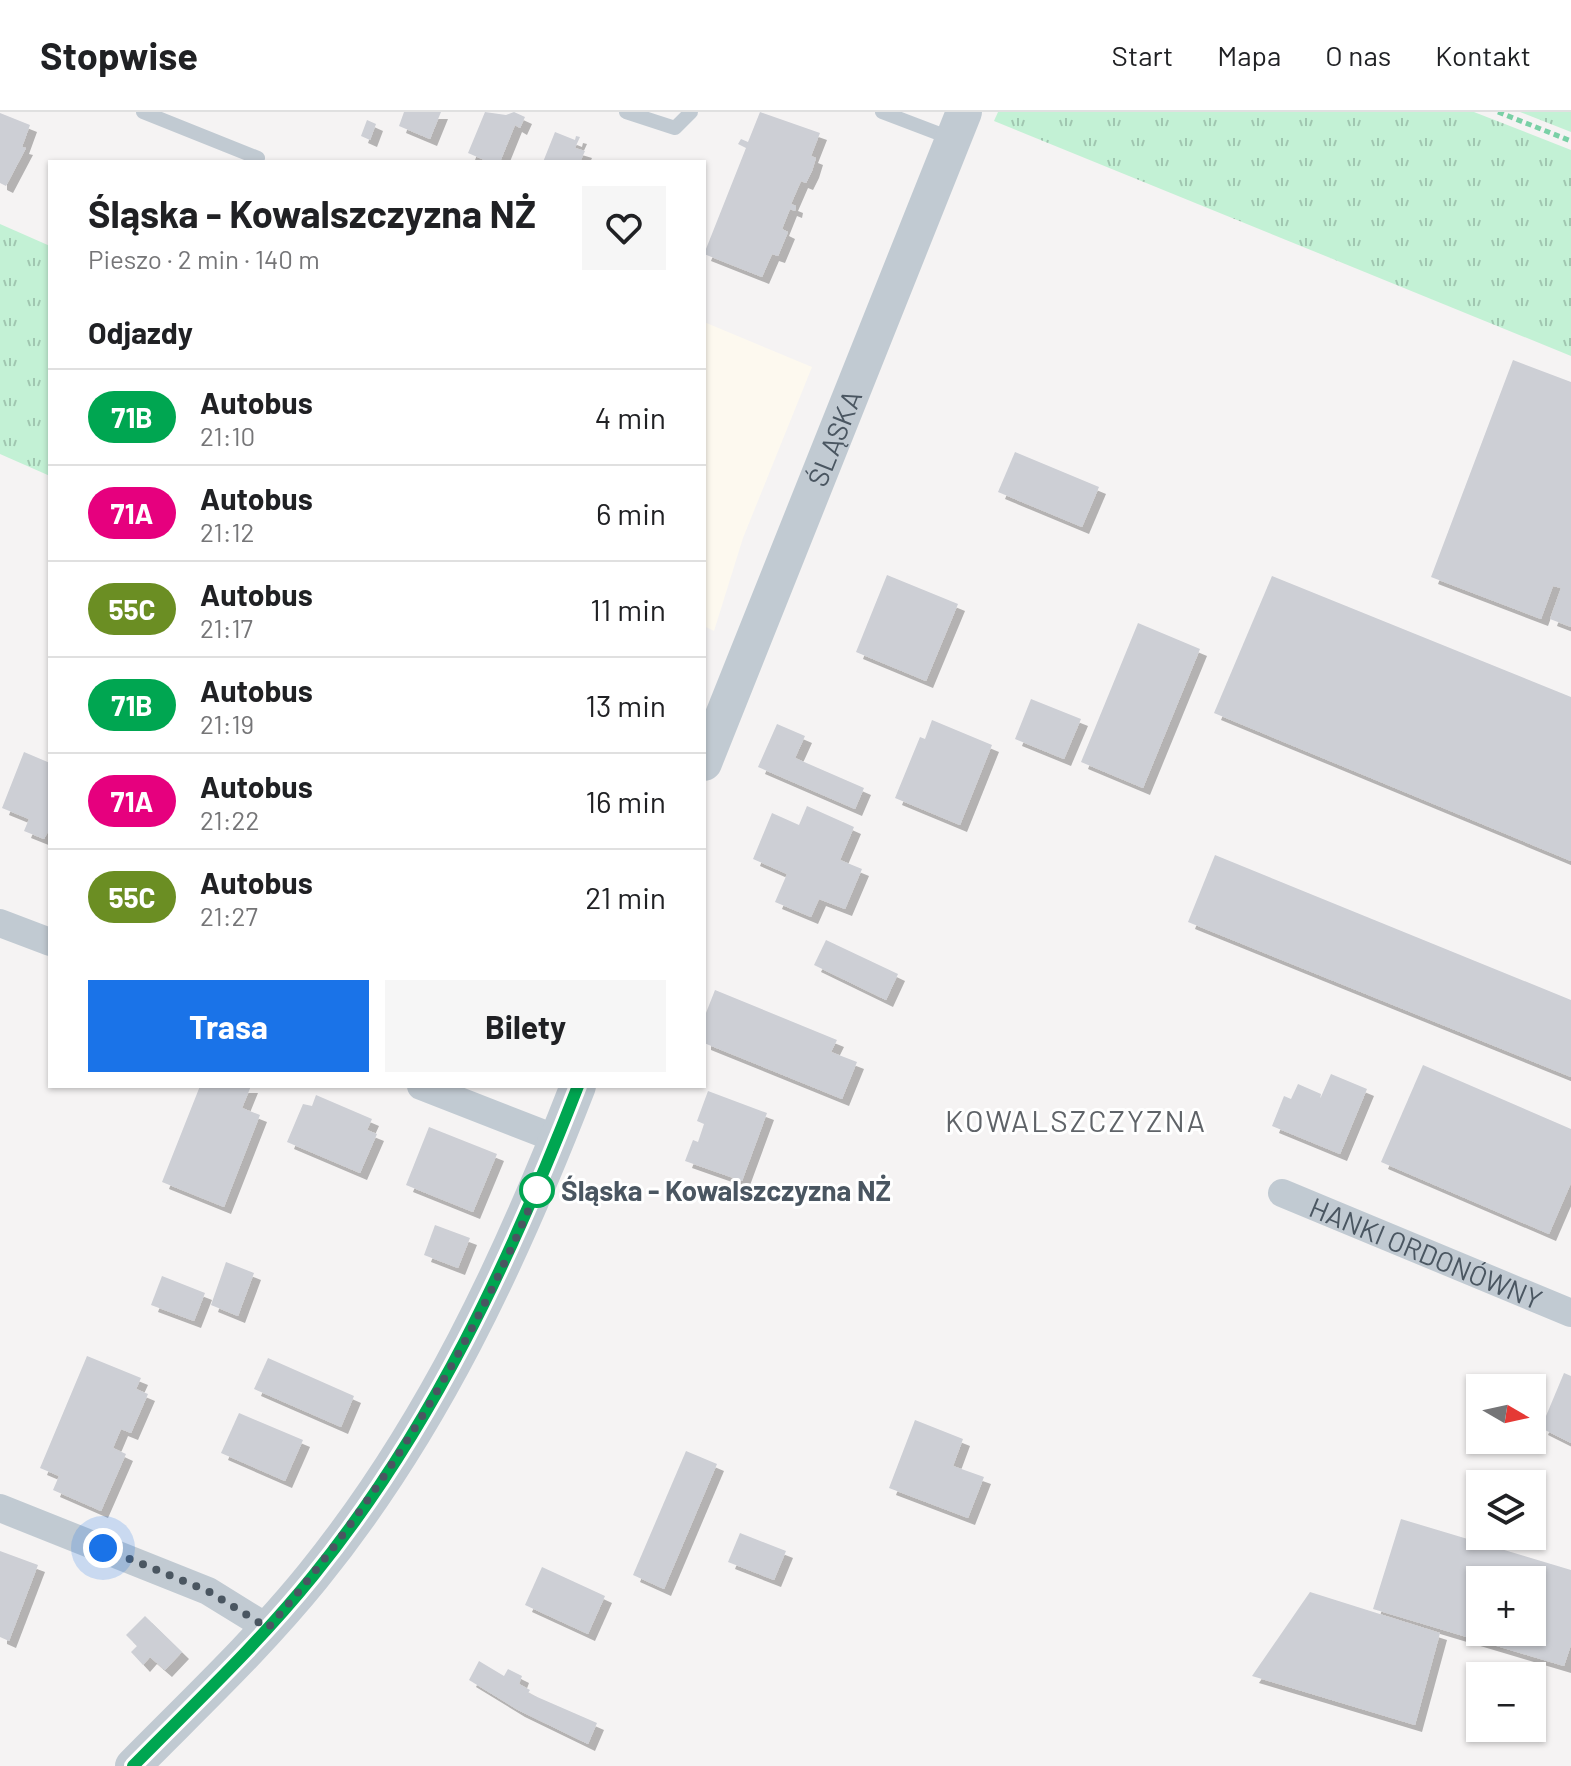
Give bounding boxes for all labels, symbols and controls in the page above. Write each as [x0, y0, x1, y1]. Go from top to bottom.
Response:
text: Stopwise [40, 32, 198, 78]
text: Start [1112, 38, 1173, 72]
text: Mapa [1217, 38, 1281, 72]
text: O nas [1325, 38, 1391, 72]
text: Kontakt [1435, 38, 1531, 72]
button: heart [582, 186, 666, 270]
text: Śląska - Kowalszczyzna NŻ [88, 190, 536, 236]
text: Pieszo · 2 min · 140 m [88, 243, 320, 274]
text: Odjazdy [88, 314, 193, 350]
text: Autobus [200, 384, 313, 420]
street label: ŚLĄSKA [799, 385, 868, 491]
text: 4 min [595, 399, 666, 435]
text: 71B [111, 400, 153, 434]
text: 21:10 [200, 420, 255, 451]
text: Autobus [200, 480, 313, 516]
text: 6 min [596, 495, 666, 531]
text: 71A [111, 496, 153, 530]
text: 21:12 [200, 516, 255, 547]
text: Autobus [200, 576, 313, 612]
text: 11 min [590, 591, 666, 627]
text: 55C [108, 592, 156, 626]
text: 21:17 [200, 612, 253, 643]
text: Autobus [200, 672, 313, 708]
text: 13 min [585, 687, 666, 723]
text: 71B [111, 688, 153, 722]
text: 21:19 [200, 708, 254, 739]
text: Autobus [200, 768, 313, 804]
text: 16 min [585, 783, 666, 819]
text: 71A [111, 784, 153, 818]
text: 21:22 [200, 804, 259, 835]
text: Autobus [200, 864, 313, 900]
text: 21 min [585, 879, 666, 915]
text: 55C [108, 880, 156, 914]
text: 21:27 [200, 900, 258, 931]
button: Trasa [88, 980, 369, 1072]
button: Bilety [385, 980, 666, 1072]
district label: KOWALSZCZYZNA [945, 1102, 1207, 1138]
marker: Śląska - Kowalszczyzna NŻ [520, 1173, 554, 1207]
place label: Śląska - Kowalszczyzna NŻ [561, 1173, 891, 1207]
street label: HANKI ORDONÓWNY [1305, 1189, 1548, 1316]
north arrow [1466, 1374, 1546, 1454]
map controls [1466, 1374, 1546, 1742]
button: layers [1466, 1470, 1546, 1550]
your location [83, 1528, 123, 1568]
button: + [1466, 1566, 1546, 1646]
button: − [1466, 1662, 1546, 1742]

